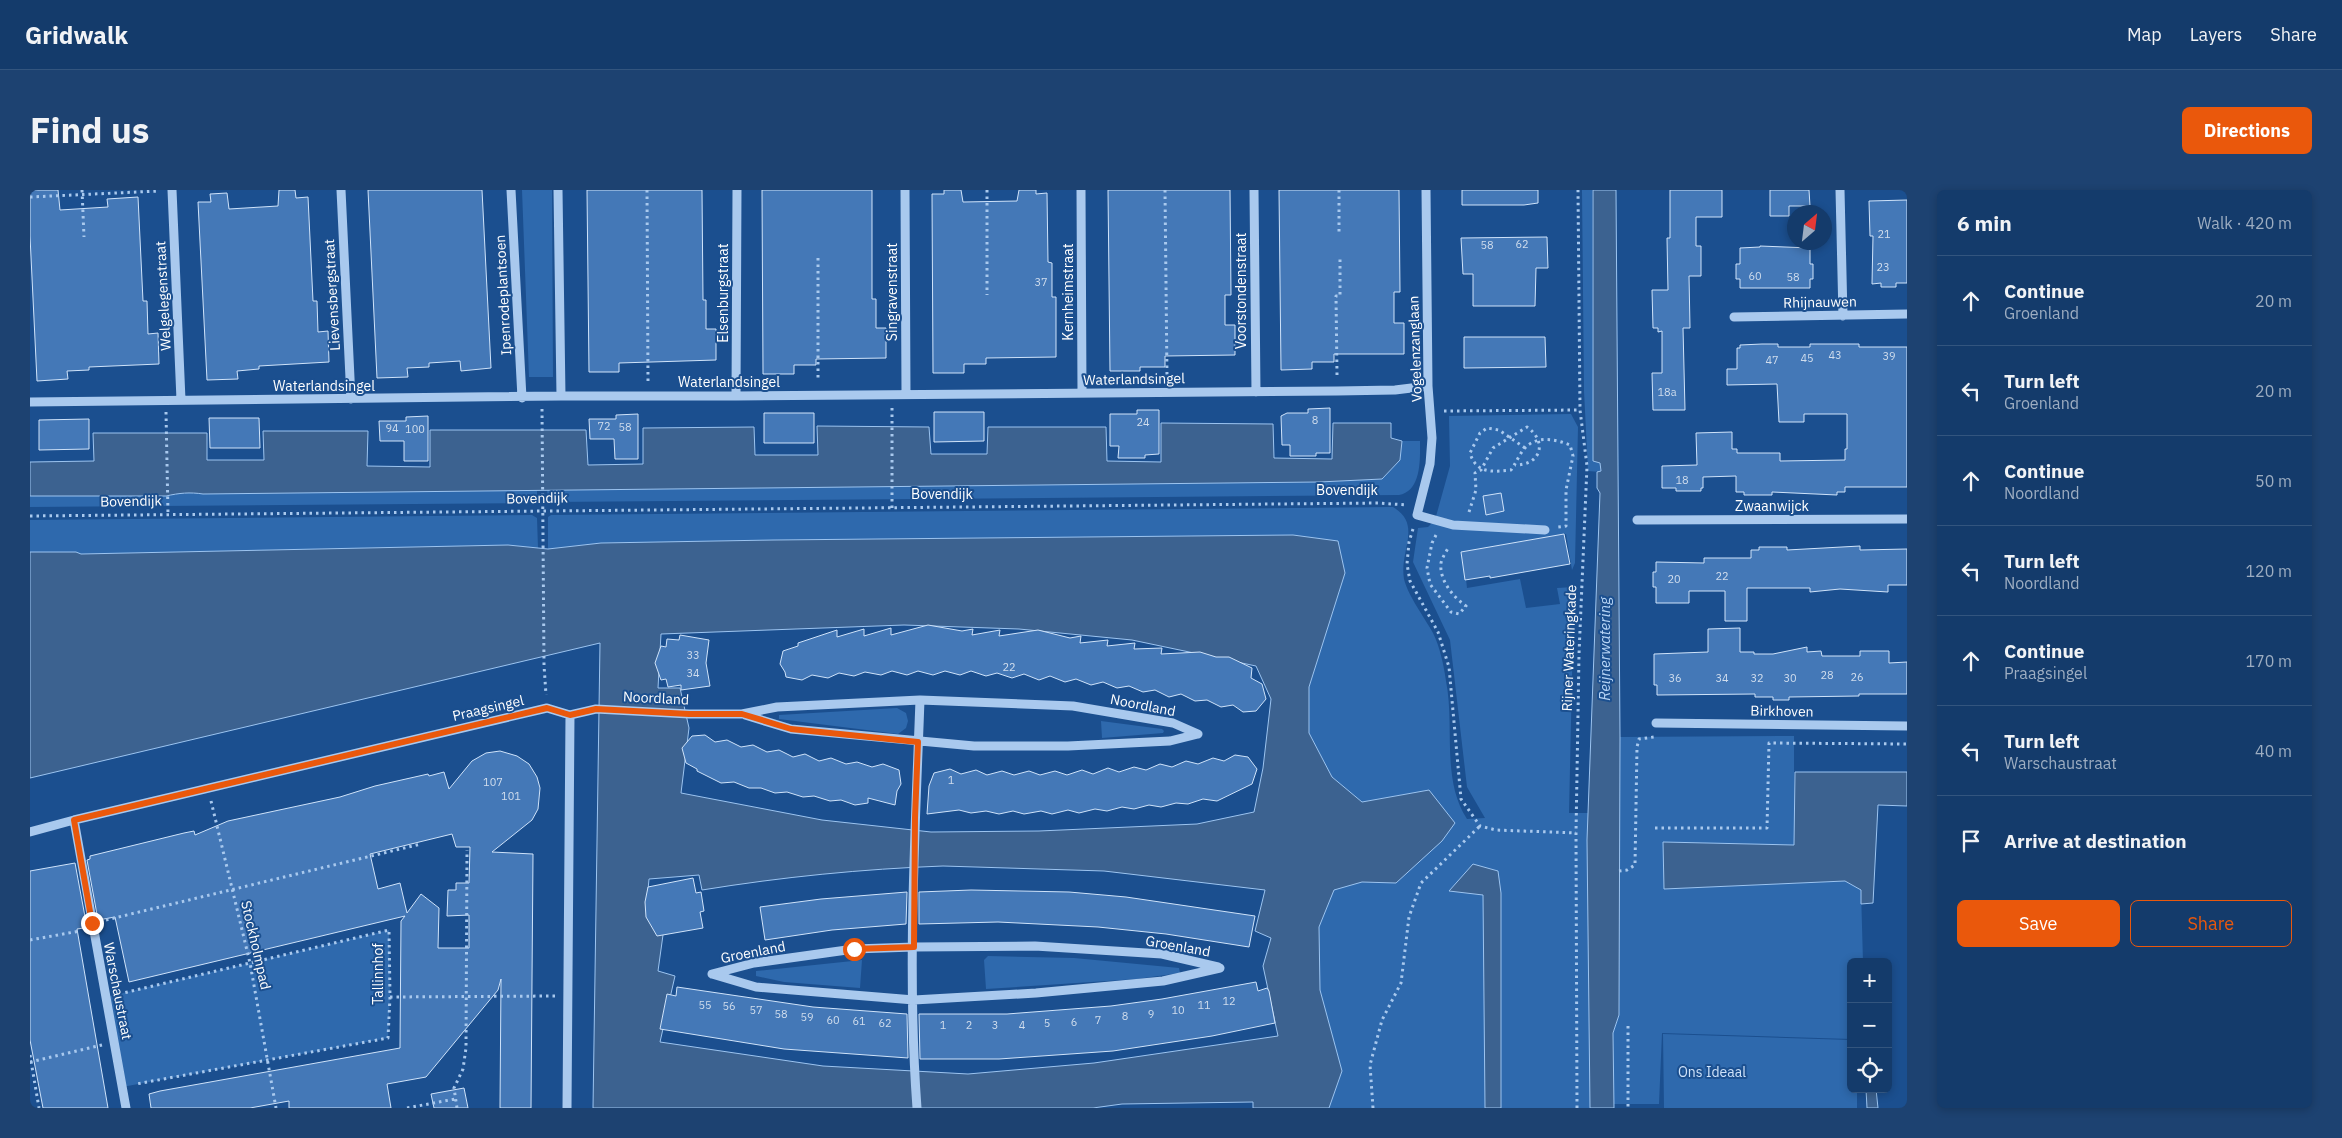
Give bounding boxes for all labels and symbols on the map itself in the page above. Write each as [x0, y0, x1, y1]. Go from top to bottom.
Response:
north arrow [1787, 205, 1832, 250]
house number: 21 [1877, 227, 1891, 241]
street label: Voorstondenstraat [1232, 233, 1250, 349]
street label: Ipenrodeplantsoen [491, 234, 515, 356]
house number: 62 [1515, 237, 1529, 251]
house number: 58 [1480, 238, 1494, 252]
street label: Lievensbergstraat [320, 239, 344, 351]
street label: Welgelegenstraat [151, 241, 175, 351]
street label: Elsenburgstraat [714, 243, 732, 343]
street label: Singravenstraat [883, 243, 901, 341]
street label: Kernheimstraat [1059, 243, 1077, 341]
house number: 23 [1876, 260, 1890, 274]
house number: 60 [1748, 269, 1762, 283]
house number: 58 [1786, 270, 1800, 284]
house number: 37 [1034, 275, 1048, 289]
street label: Rhijnauwen [1783, 292, 1857, 312]
street label: Vogelenzanglaan [1404, 296, 1426, 402]
house number: 43 [1828, 348, 1842, 362]
house number: 39 [1882, 349, 1896, 363]
house number: 45 [1800, 351, 1814, 365]
house number: 47 [1765, 353, 1779, 367]
street label: Waterlandsingel [1083, 369, 1185, 389]
street label: Waterlandsingel [678, 373, 780, 391]
street label: Waterlandsingel [273, 377, 375, 395]
house number: 18a [1657, 385, 1677, 399]
house number: 8 [1312, 413, 1318, 427]
house number: 24 [1136, 415, 1150, 429]
house number: 72 [597, 419, 611, 433]
house number: 58 [618, 420, 632, 434]
house number: 94 [385, 421, 399, 435]
house number: 100 [405, 422, 425, 436]
house number: 18 [1675, 473, 1689, 487]
street label: Bovendijk [1316, 481, 1379, 499]
street label: Bovendijk [911, 485, 974, 503]
street label: Bovendijk [506, 488, 569, 508]
street label: Bovendijk [100, 491, 163, 511]
street label: Zwaanwijck [1735, 497, 1809, 515]
house number: 22 [1715, 569, 1729, 583]
house number: 20 [1667, 572, 1681, 586]
street label: Rijner Wateringkade [1558, 584, 1580, 712]
water label: Reijnerwatering [1595, 596, 1614, 701]
house number: 33 [686, 648, 700, 662]
house number: 22 [1002, 660, 1016, 674]
house number: 34 [686, 666, 700, 680]
house number: 28 [1820, 668, 1834, 682]
house number: 26 [1850, 670, 1864, 684]
house number: 36 [1668, 671, 1682, 685]
house number: 34 [1715, 671, 1729, 685]
house number: 32 [1750, 671, 1764, 685]
house number: 30 [1783, 671, 1797, 685]
street label: Noordland [623, 687, 689, 709]
street label: Noordland [1109, 690, 1177, 720]
street label: Praagsingel [450, 691, 526, 725]
street label: Birkhoven [1750, 701, 1814, 721]
house number: 1 [948, 773, 955, 787]
house number: 107 [483, 775, 503, 789]
house number: 101 [501, 789, 521, 803]
street label: Stockholmpad [237, 899, 275, 991]
route end [81, 912, 104, 935]
street label: Groenland [1144, 931, 1212, 961]
street label: Groenland [719, 937, 787, 967]
route start [843, 938, 866, 961]
street label: Warschaustraat [100, 941, 136, 1041]
street label: Tallinnhof [369, 943, 387, 1005]
house number: 12 [1222, 994, 1236, 1008]
house number: 55 [698, 998, 712, 1012]
house number: 11 [1197, 998, 1211, 1012]
house number: 56 [722, 999, 736, 1013]
house number: 57 [749, 1003, 763, 1017]
house number: 10 [1171, 1003, 1185, 1017]
house number: 58 [774, 1007, 788, 1021]
house number: 9 [1148, 1007, 1154, 1021]
house number: 8 [1122, 1009, 1128, 1023]
house number: 59 [800, 1010, 814, 1024]
house number: 60 [826, 1013, 840, 1027]
house number: 7 [1095, 1013, 1101, 1027]
house number: 61 [852, 1014, 866, 1028]
house number: 6 [1071, 1015, 1077, 1029]
house number: 62 [878, 1016, 892, 1030]
house number: 5 [1044, 1016, 1050, 1030]
house number: 1 [940, 1018, 947, 1032]
house number: 2 [966, 1018, 972, 1032]
house number: 3 [992, 1018, 998, 1032]
house number: 4 [1019, 1018, 1026, 1032]
park label: Ons Ideaal [1678, 1063, 1746, 1081]

